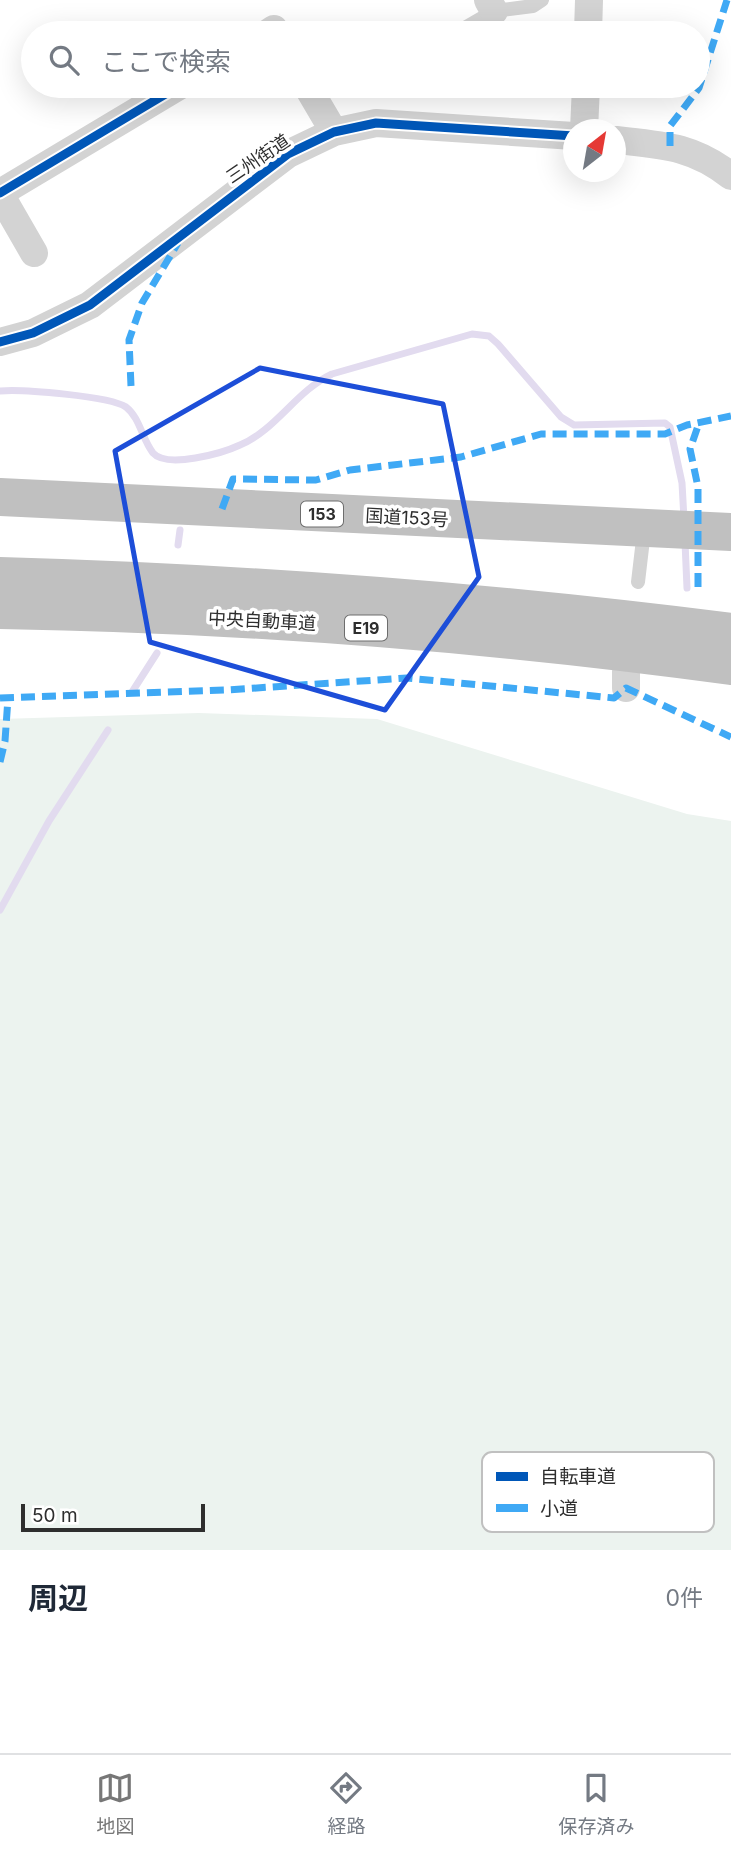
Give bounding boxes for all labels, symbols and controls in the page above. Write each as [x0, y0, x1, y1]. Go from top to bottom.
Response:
search box [21, 21, 710, 98]
icon: search [45, 41, 83, 79]
text: ここで検索 [101, 46, 231, 77]
north arrow [563, 119, 626, 182]
street label: 三州街道 [222, 130, 293, 187]
road number: 153 [301, 502, 343, 526]
street label: 国道153号 [365, 505, 449, 530]
street label: 中央自動車道 [208, 607, 317, 634]
road number: E19 [345, 615, 387, 640]
legend [482, 1452, 714, 1532]
text: 自転車道 [540, 1465, 616, 1488]
text: 小道 [540, 1497, 578, 1520]
scale bar [21, 1501, 205, 1533]
text: 50 m [32, 1504, 78, 1527]
text: 周辺 [28, 1580, 88, 1616]
text: 0件 [665, 1584, 703, 1612]
tab: 地図 [96, 1769, 135, 1838]
tab: 経路 [327, 1769, 366, 1838]
tab: 保存済み [558, 1769, 635, 1838]

